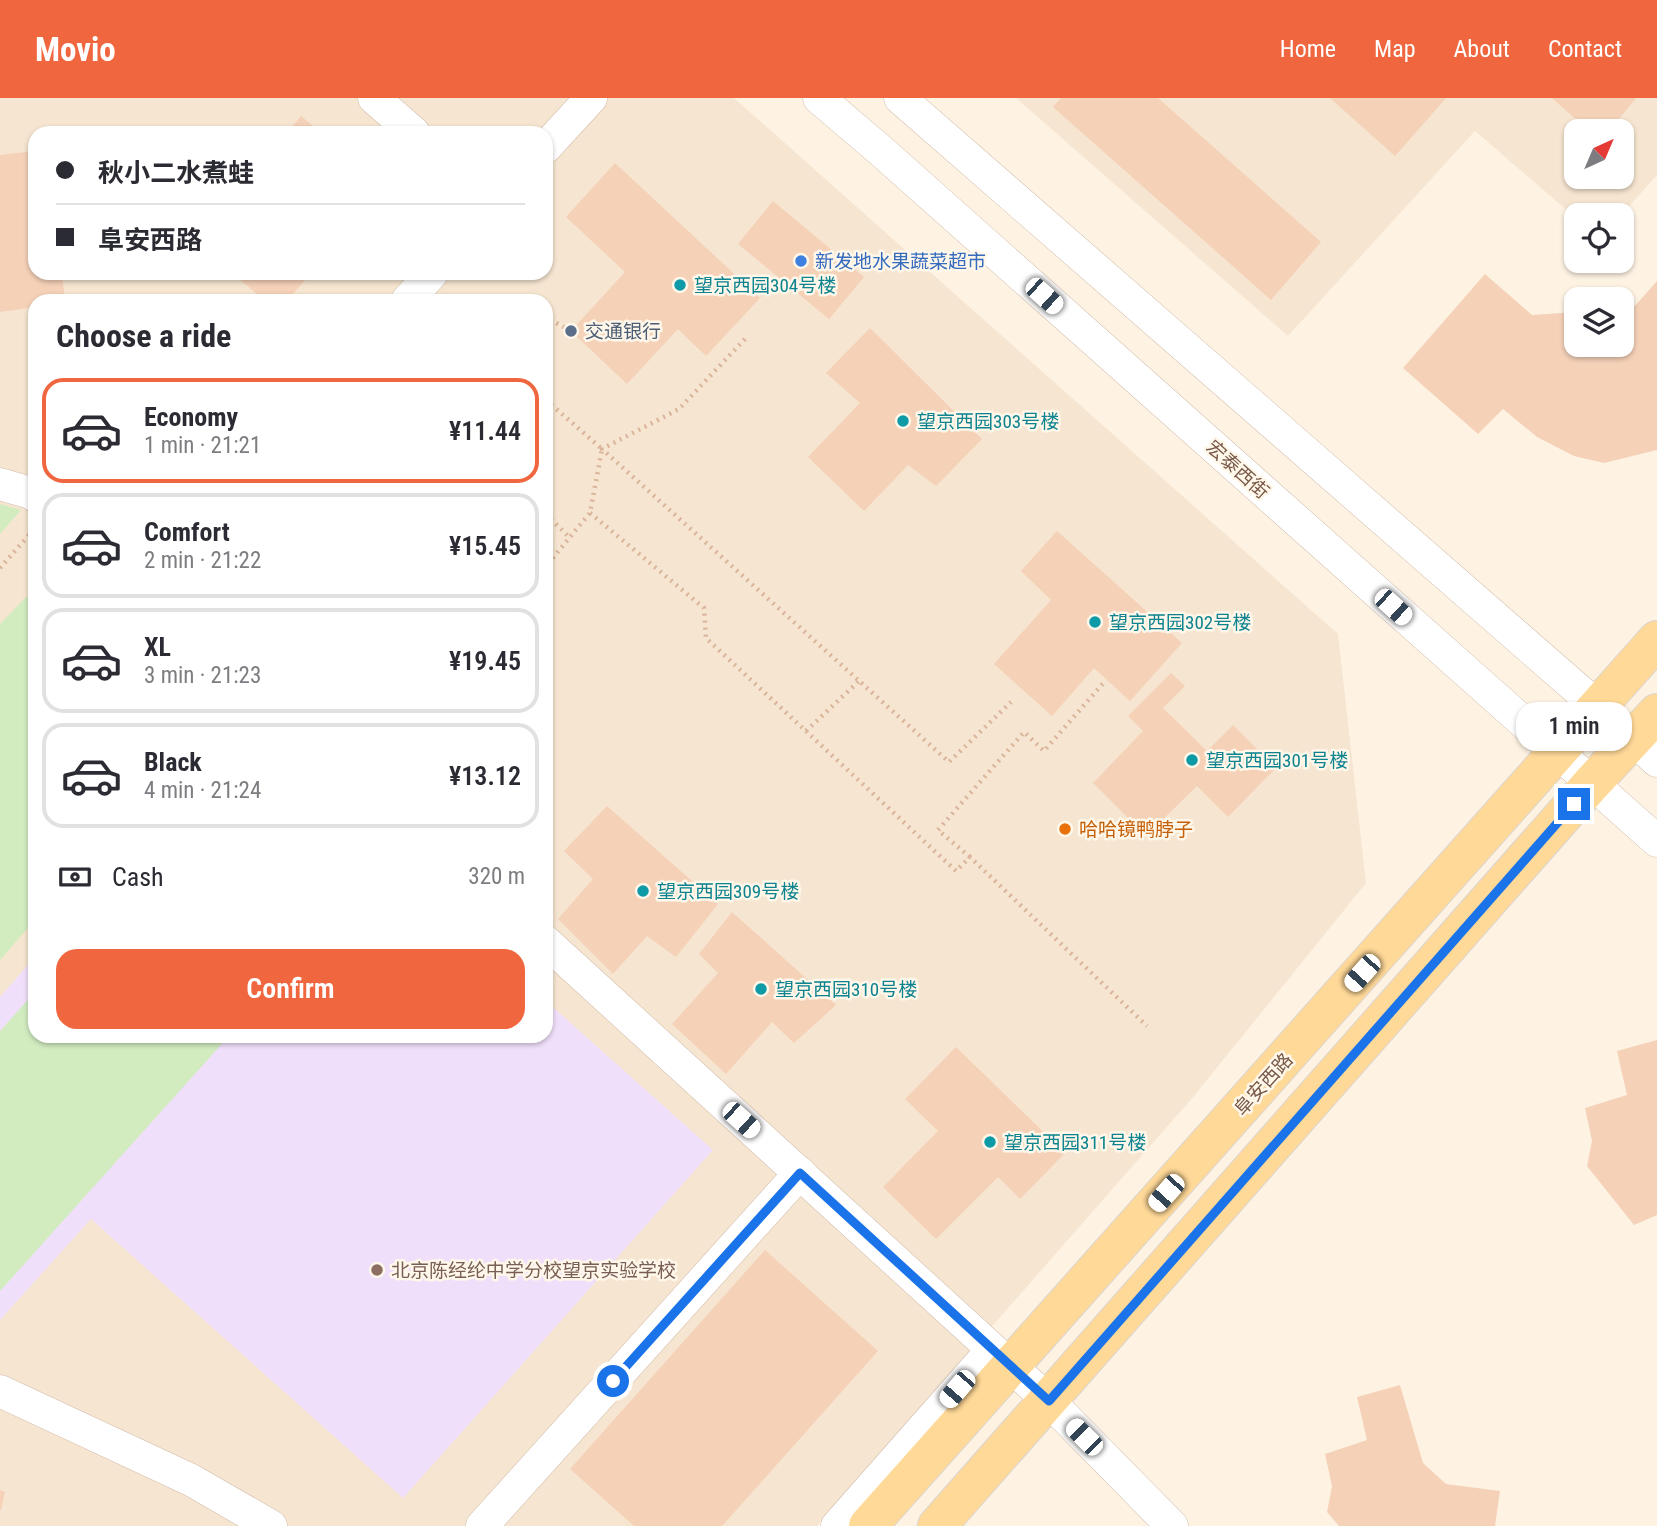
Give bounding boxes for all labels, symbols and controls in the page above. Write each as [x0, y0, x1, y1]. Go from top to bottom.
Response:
text: Movio [35, 30, 116, 69]
text: Home [1280, 35, 1336, 63]
text: Map [1374, 35, 1416, 63]
text: About [1454, 35, 1510, 63]
text: Contact [1548, 35, 1622, 63]
north arrow [1564, 119, 1634, 189]
map controls [1564, 119, 1634, 357]
text: 秋小二水煮蛙 [98, 158, 254, 188]
button: locate [1564, 203, 1634, 273]
text: 阜安西路 [98, 225, 202, 255]
place label: 新发地水果蔬菜超市 [815, 250, 986, 273]
marker: 新发地水果蔬菜超市 [793, 253, 809, 269]
place label: 望京西园304号楼 [694, 274, 836, 297]
car [1022, 274, 1067, 318]
marker: 望京西园304号楼 [672, 277, 688, 293]
button: layers [1564, 287, 1634, 357]
text: Choose a ride [56, 317, 231, 355]
place label: 交通银行 [585, 320, 661, 343]
marker: 交通银行 [563, 323, 579, 339]
icon: car [60, 399, 123, 462]
text: Economy [144, 402, 238, 432]
place label: 望京西园303号楼 [917, 410, 1059, 433]
marker: 望京西园303号楼 [895, 413, 911, 429]
text: ¥11.44 [449, 416, 521, 446]
text: 1 min · 21:21 [144, 432, 261, 459]
street label: 宏泰西街 [1202, 435, 1274, 503]
icon: car [60, 514, 123, 577]
text: Comfort [144, 517, 230, 547]
text: ¥15.45 [449, 531, 521, 561]
text: 2 min · 21:22 [144, 547, 261, 574]
car [1371, 585, 1416, 629]
place label: 望京西园302号楼 [1109, 611, 1251, 634]
marker: 望京西园302号楼 [1087, 614, 1103, 630]
icon: car [60, 629, 123, 692]
text: XL [144, 632, 171, 662]
text: ¥19.45 [449, 646, 521, 676]
text: 3 min · 21:23 [144, 662, 261, 689]
callout: 1 min [1516, 702, 1632, 752]
text: 1 min [1549, 713, 1599, 740]
icon: car [60, 744, 123, 807]
text: Black [144, 747, 202, 777]
place label: 望京西园301号楼 [1206, 749, 1348, 772]
marker: 望京西园301号楼 [1184, 752, 1200, 768]
text: ¥13.12 [449, 761, 521, 791]
text: 4 min · 21:24 [144, 777, 261, 804]
route end [1558, 788, 1590, 820]
place label: 哈哈镜鸭脖子 [1079, 818, 1193, 841]
marker: 哈哈镜鸭脖子 [1057, 821, 1073, 837]
icon: cash [56, 858, 94, 896]
text: Cash [112, 862, 164, 892]
text: 320 m [468, 863, 525, 890]
place label: 望京西园309号楼 [657, 880, 799, 903]
marker: 望京西园309号楼 [635, 883, 651, 899]
button: Confirm [56, 949, 525, 1029]
car [1341, 950, 1384, 996]
place label: 望京西园310号楼 [775, 978, 917, 1001]
marker: 望京西园310号楼 [753, 981, 769, 997]
street label: 阜安西路 [1229, 1048, 1297, 1120]
car [719, 1098, 764, 1142]
place label: 望京西园311号楼 [1004, 1131, 1146, 1154]
marker: 望京西园311号楼 [982, 1134, 998, 1150]
car [1145, 1170, 1188, 1216]
place label: 北京陈经纶中学分校望京实验学校 [391, 1259, 676, 1282]
marker: 北京陈经纶中学分校望京实验学校 [369, 1262, 385, 1278]
route start [597, 1365, 629, 1397]
car [936, 1366, 979, 1412]
car [1062, 1415, 1107, 1459]

